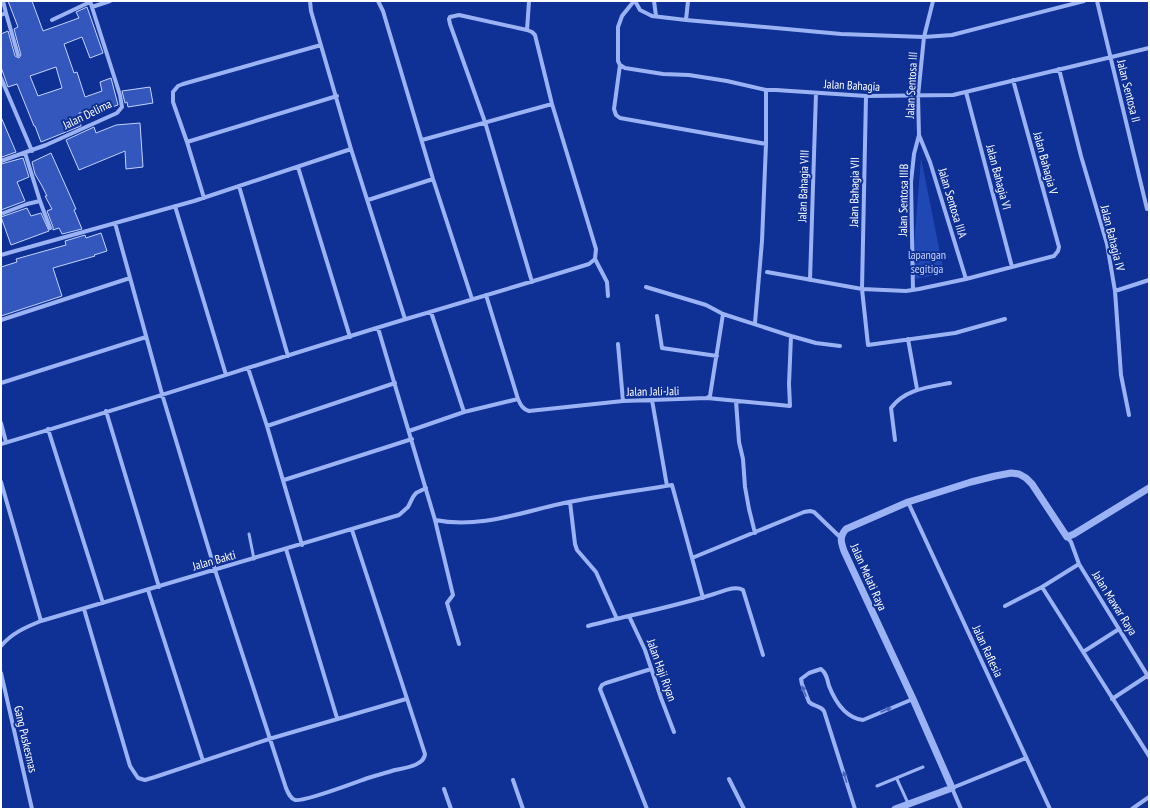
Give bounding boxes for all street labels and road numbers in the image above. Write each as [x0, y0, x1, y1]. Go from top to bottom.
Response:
street label: Jalan Sentosa III [902, 51, 920, 120]
street label: Jalan Sentosa II [1114, 57, 1144, 124]
street label: Jalan Bahagia [823, 76, 881, 94]
street label: Jalan Delima [59, 96, 114, 133]
street label: Jalan Bahagia V [1030, 129, 1062, 196]
street label: Jalan Bahagia VI [983, 142, 1015, 211]
street label: Jalan Bahagia VIII [794, 150, 812, 223]
street label: Jalan Bahagia VII [846, 157, 862, 228]
street label: Jalan Sentosa IIIB [895, 163, 911, 237]
street label: Jalan Sentosa IIIA [935, 165, 971, 240]
street label: Jalan Bahagia IV [1097, 203, 1129, 273]
street label: Jalan Jali-Jali [625, 383, 680, 399]
street label: Jalan Melati Raya [847, 540, 890, 613]
street label: Jalan Bakti [190, 547, 237, 574]
street label: Jalan Mawar Raya [1089, 567, 1141, 638]
street label: Jalan Raflesia [969, 622, 1007, 680]
street label: Jalan Haji Riyan [643, 636, 680, 703]
street label: Gang Puskesmas [11, 704, 41, 774]

